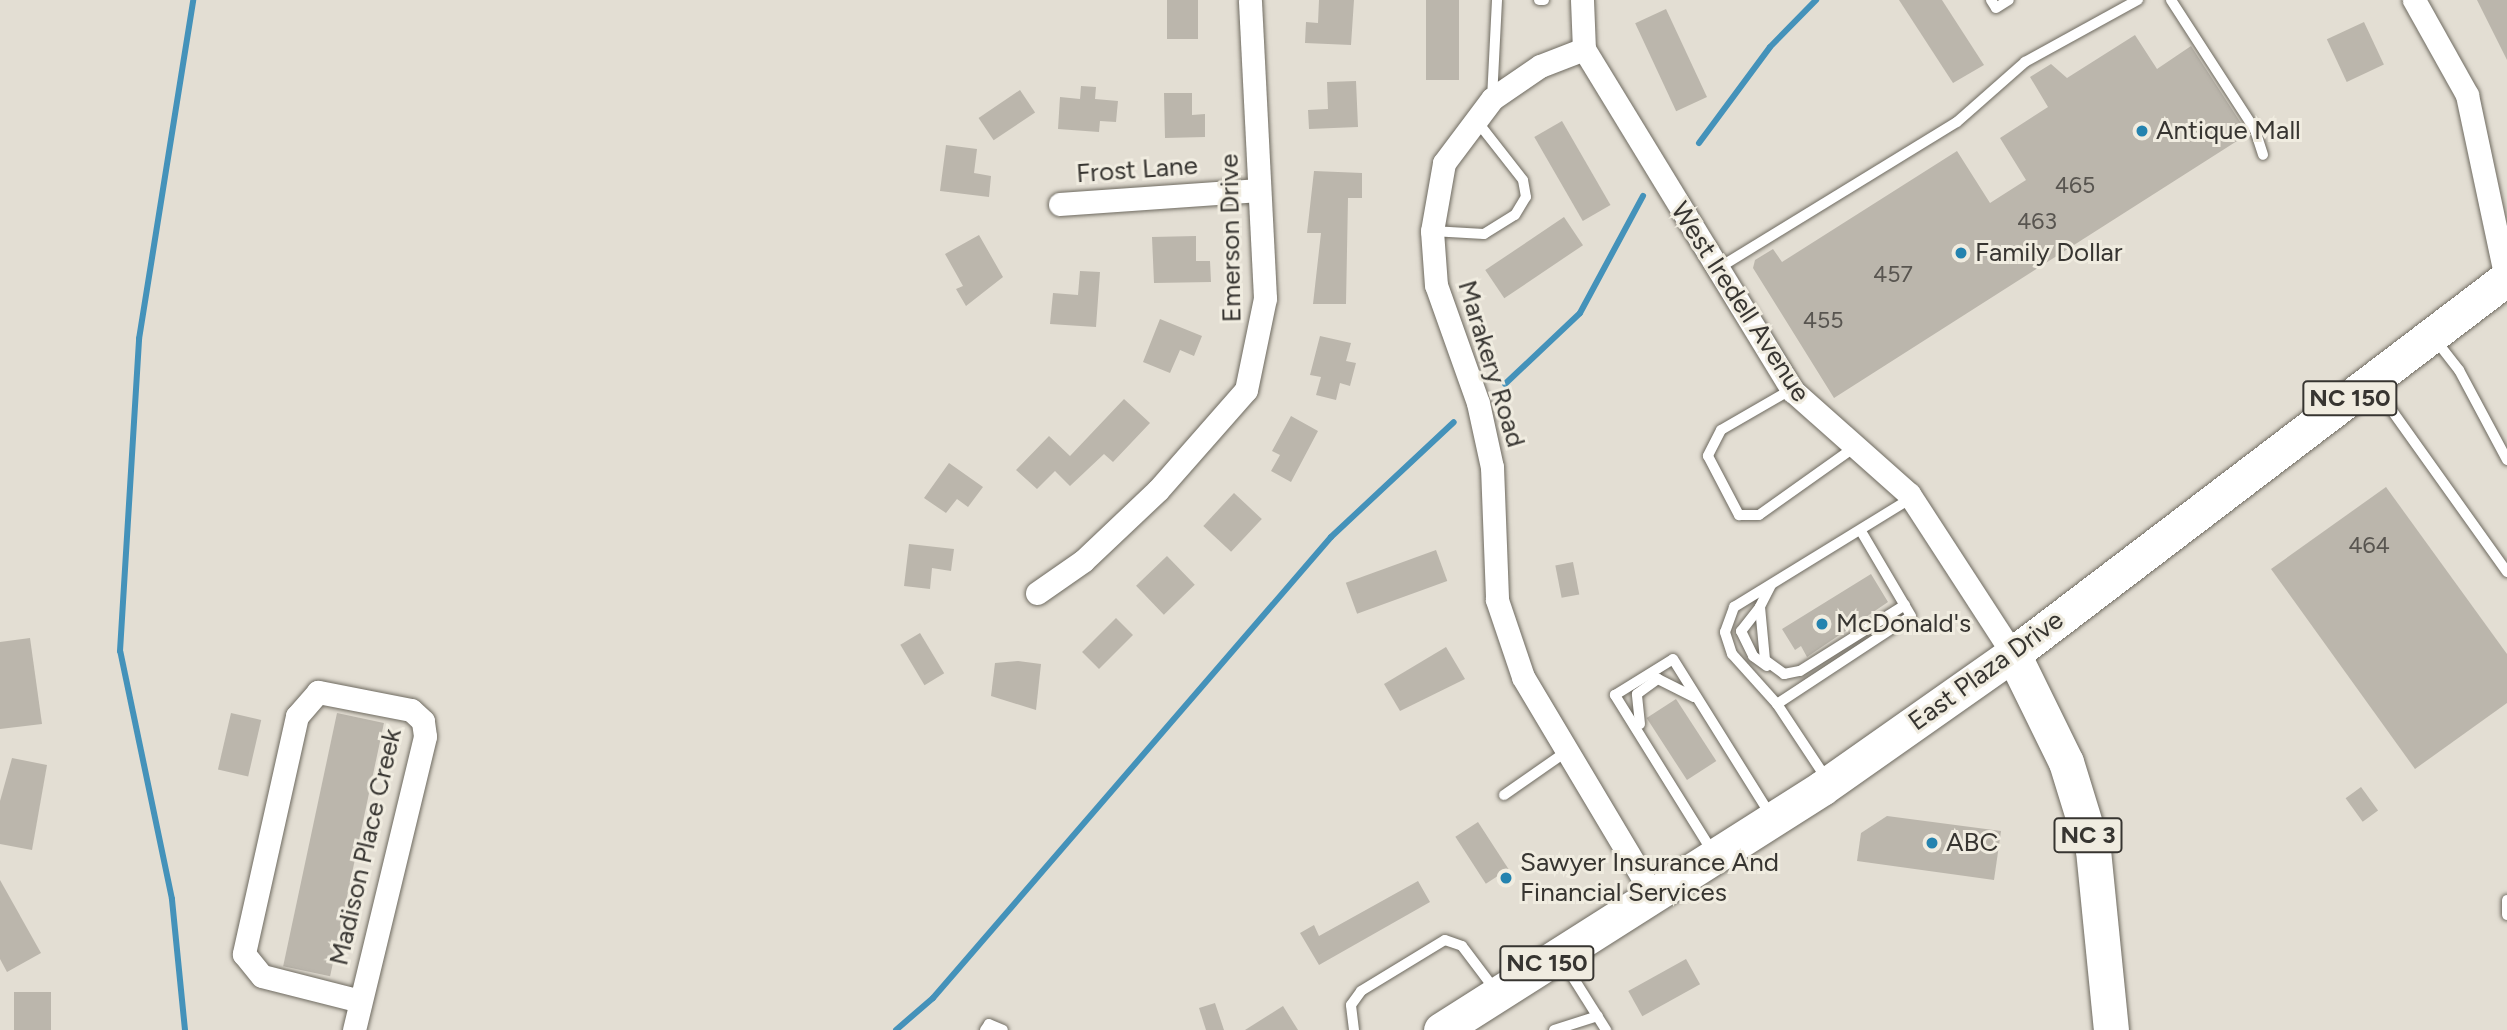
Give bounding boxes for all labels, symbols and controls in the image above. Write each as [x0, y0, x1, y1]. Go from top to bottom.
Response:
place label: Antique Mall [2156, 115, 2301, 147]
marker: Antique Mall [2134, 123, 2150, 139]
street label: Frost Lane [1075, 150, 1199, 190]
street label: Emerson Drive [1214, 153, 1248, 323]
house number: 465 [2055, 171, 2095, 199]
street label: West Iredell Avenue [1664, 196, 1816, 408]
house number: 463 [2017, 207, 2057, 235]
place label: Family Dollar [1975, 237, 2123, 269]
marker: Family Dollar [1953, 245, 1969, 261]
house number: 457 [1873, 260, 1913, 288]
street label: Marakery Road [1451, 277, 1531, 451]
house number: 455 [1803, 306, 1843, 334]
road number: NC 150 [2301, 377, 2399, 418]
house number: 464 [2348, 531, 2390, 559]
street label: East Plaza Drive [1903, 604, 2069, 738]
place label: McDonald's [1836, 608, 1971, 640]
marker: McDonald's [1814, 616, 1830, 632]
street label: Madison Place Creek [324, 726, 408, 968]
road number: NC 3 [2053, 814, 2123, 856]
place label: ABC [1946, 827, 1998, 859]
marker: ABC [1924, 835, 1940, 851]
place label: Sawyer Insurance And Financial Services [1520, 847, 1779, 908]
marker: Sawyer Insurance And Financial Services [1498, 870, 1514, 886]
road number: NC 150 [1498, 943, 1596, 984]

